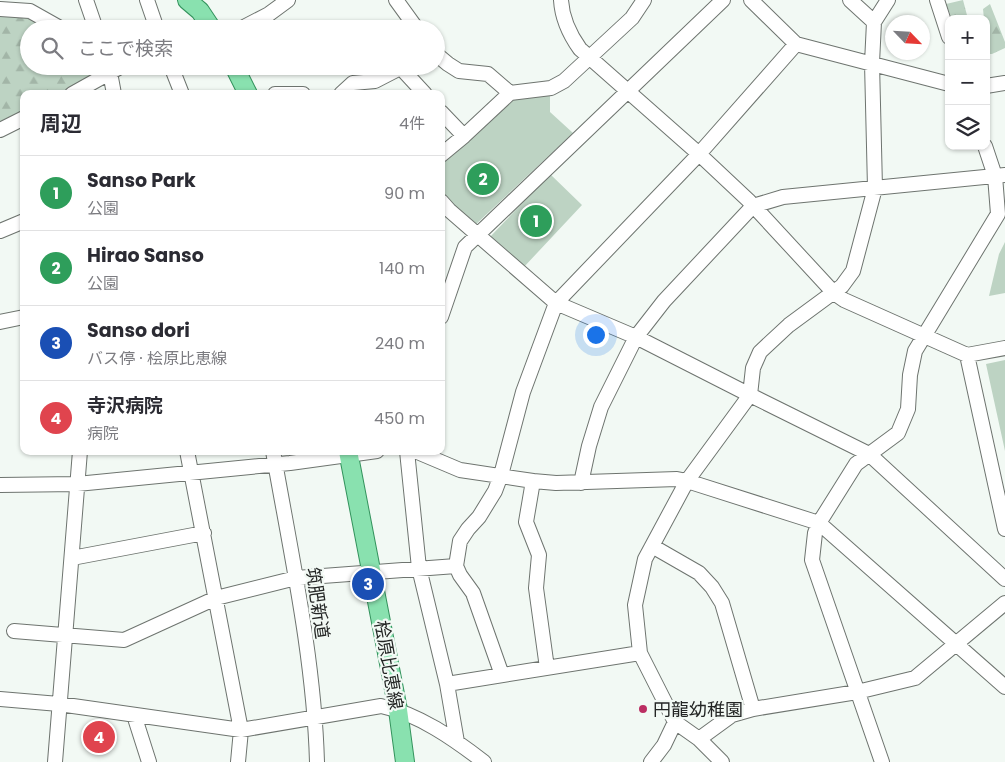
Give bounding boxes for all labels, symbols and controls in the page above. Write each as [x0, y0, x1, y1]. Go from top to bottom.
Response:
north arrow [885, 15, 930, 60]
map controls [945, 15, 990, 150]
button: + [945, 15, 990, 60]
search box [20, 20, 445, 75]
icon: search [38, 34, 66, 62]
text: ここで検索 [78, 35, 173, 62]
button: − [945, 60, 990, 105]
button: layers [945, 105, 990, 150]
text: 周辺 [40, 109, 82, 138]
text: 4件 [399, 112, 425, 135]
pin: 2 [467, 160, 499, 198]
text: Sanso Park [87, 167, 196, 194]
text: 1 [53, 182, 59, 205]
text: 90 m [384, 182, 425, 205]
text: 公園 [87, 197, 119, 220]
pin: 1 [520, 202, 552, 240]
text: Hirao Sanso [87, 242, 204, 269]
text: 2 [51, 257, 61, 280]
text: 140 m [379, 257, 425, 280]
text: 公園 [87, 272, 119, 295]
text: Sanso dori [87, 317, 190, 344]
your location [583, 322, 609, 348]
text: 3 [51, 332, 61, 355]
text: 240 m [375, 332, 425, 355]
text: バス停 · 桧原比恵線 [87, 347, 227, 370]
text: 寺沢病院 [87, 392, 163, 419]
text: 4 [51, 407, 61, 430]
text: 450 m [374, 407, 425, 430]
text: 病院 [87, 422, 119, 445]
pin: 3 [352, 565, 384, 603]
street label: 筑肥新道 [301, 566, 335, 640]
street label: 桧原比恵線 [369, 619, 409, 711]
place label: 円龍幼稚園 [653, 697, 743, 722]
marker: 円龍幼稚園 [637, 703, 649, 715]
pin: 4 [83, 718, 115, 756]

